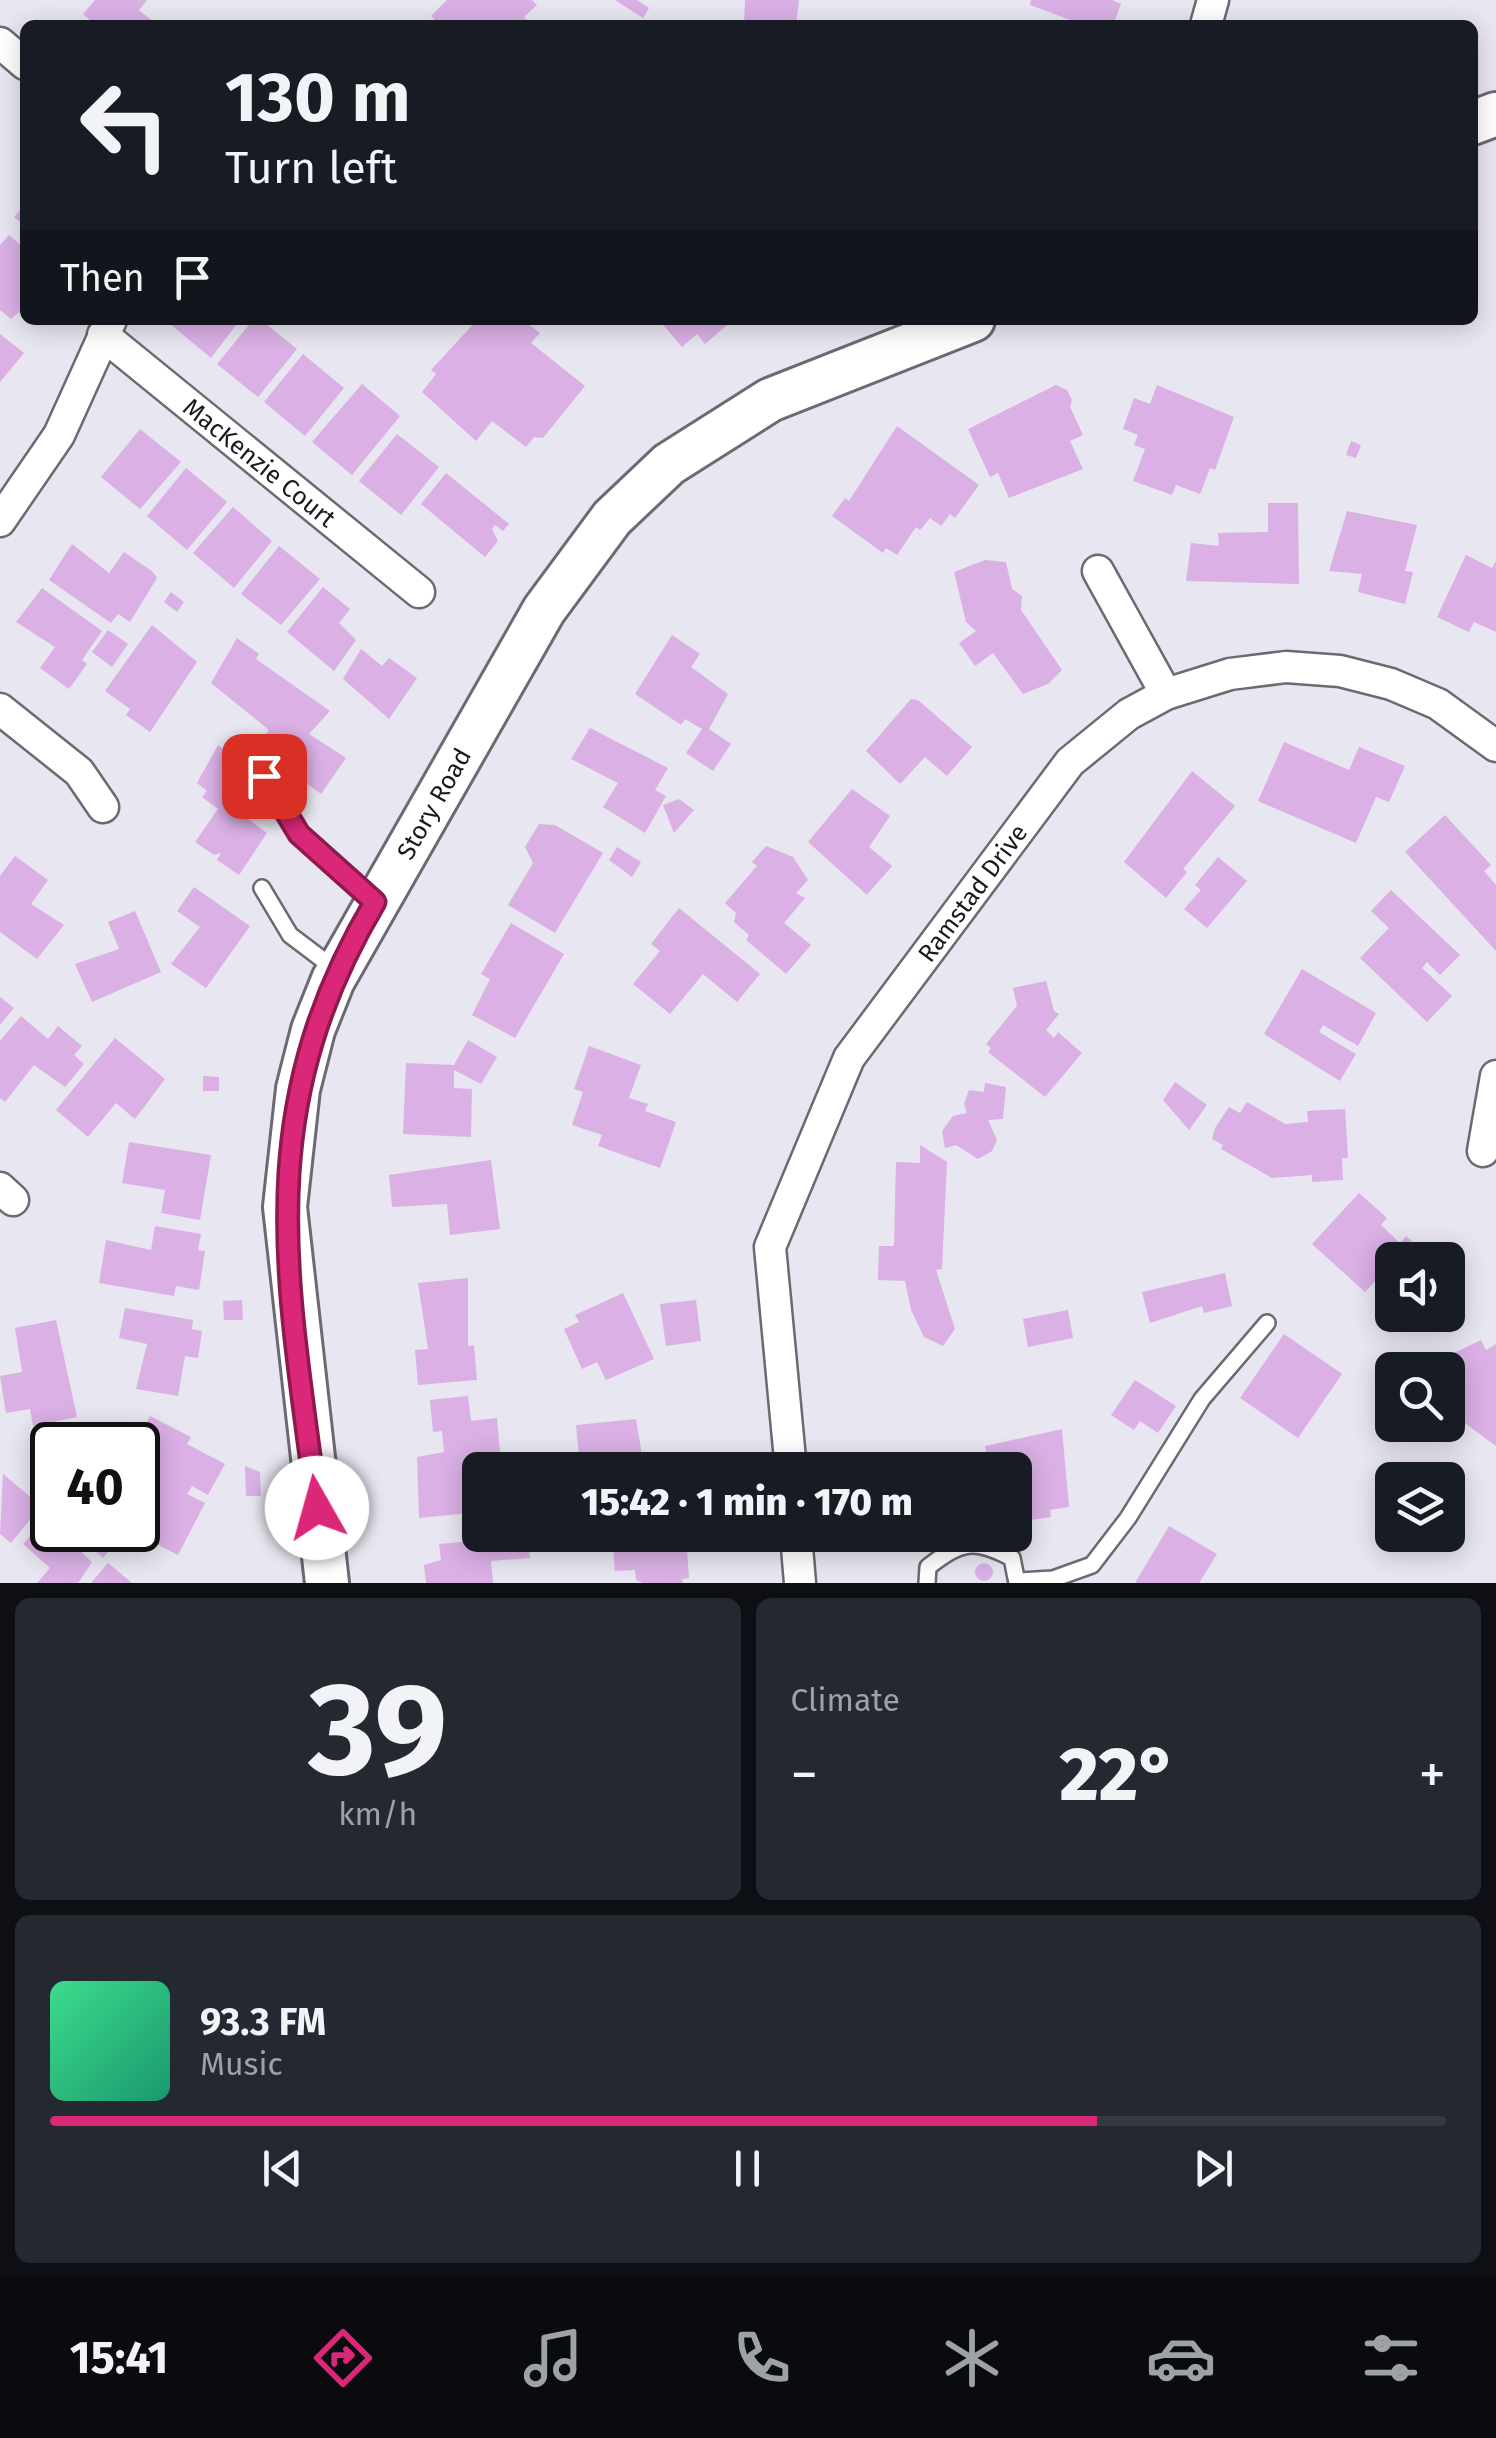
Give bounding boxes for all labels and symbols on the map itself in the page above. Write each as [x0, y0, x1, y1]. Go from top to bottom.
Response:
street label: MacKenzie Court [177, 392, 342, 535]
pin [222, 734, 307, 819]
street label: Story Road [391, 743, 478, 865]
street label: Ramstad Drive [912, 819, 1034, 968]
speed limit sign: 40 [30, 1422, 160, 1552]
position arrow [265, 1456, 369, 1560]

